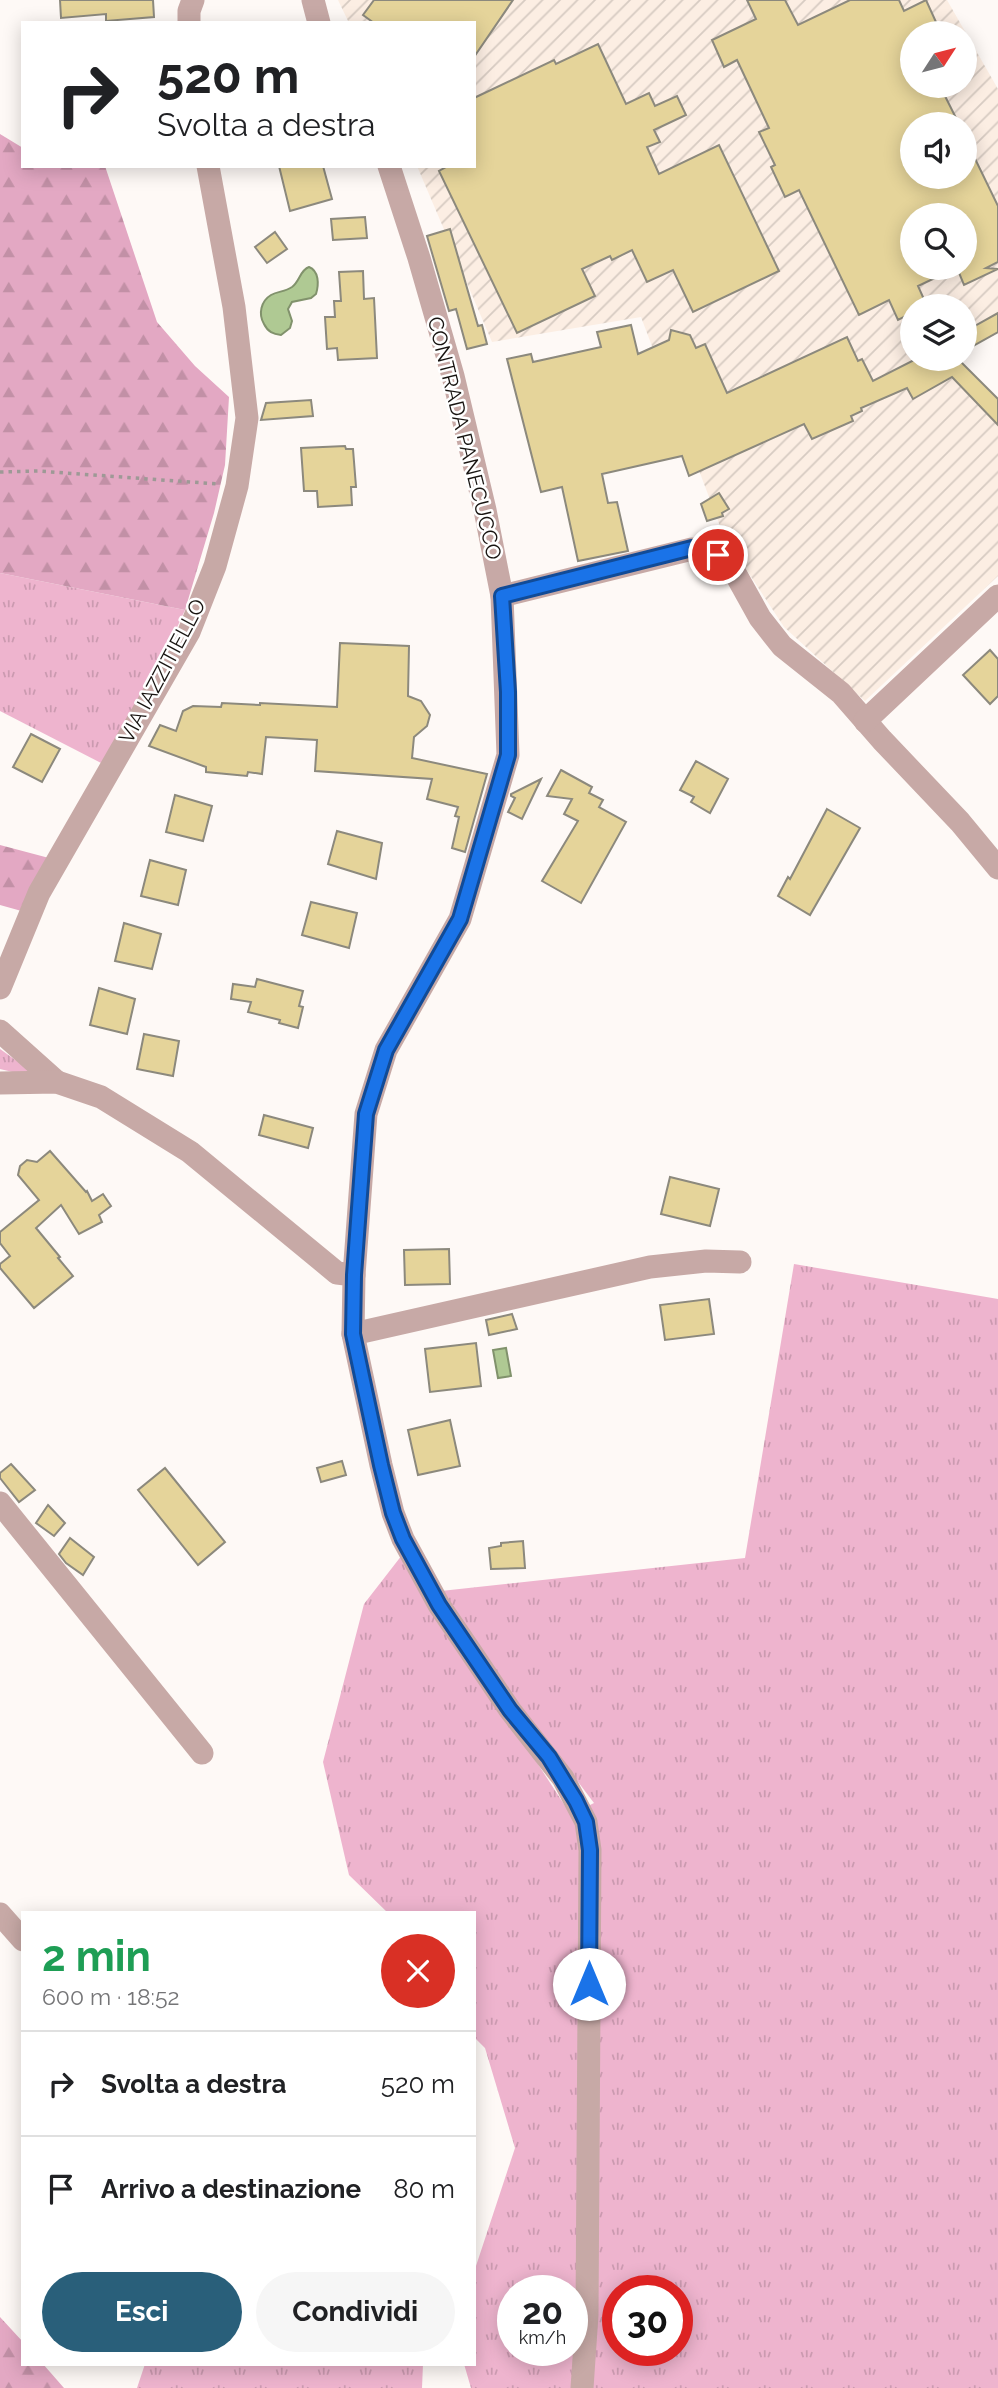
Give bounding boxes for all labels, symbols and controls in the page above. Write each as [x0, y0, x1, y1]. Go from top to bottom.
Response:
north arrow [900, 21, 976, 98]
map controls [900, 21, 977, 371]
text: 520 m [157, 47, 299, 104]
icon: right [42, 49, 133, 140]
text: Svolta a destra [157, 106, 376, 143]
button: sound [900, 112, 977, 189]
button: search [900, 203, 977, 280]
button: layers [900, 294, 977, 371]
street label: CONTRADA PANECUCCO [423, 314, 507, 562]
pin [688, 525, 748, 585]
icon: arrive [699, 536, 737, 574]
street label: VIA IAZZITIELLO [113, 595, 211, 747]
text: 2 min [42, 1932, 151, 1981]
button: close [381, 1934, 455, 2008]
position arrow [552, 1947, 626, 2021]
text: 600 m · 18:52 [42, 1983, 179, 2010]
icon: right [42, 2065, 80, 2103]
text: Svolta a destra [101, 2069, 287, 2099]
text: 520 m [381, 2069, 455, 2099]
icon: arrive [42, 2170, 80, 2208]
text: Arrivo a destinazione [101, 2174, 361, 2204]
text: 80 m [393, 2174, 455, 2204]
button: Esci [42, 2272, 242, 2352]
button: Condividi [256, 2272, 455, 2352]
speed limit sign: 30 [602, 2275, 693, 2366]
text: 20 [522, 2291, 563, 2332]
text: km/h [519, 2327, 566, 2348]

